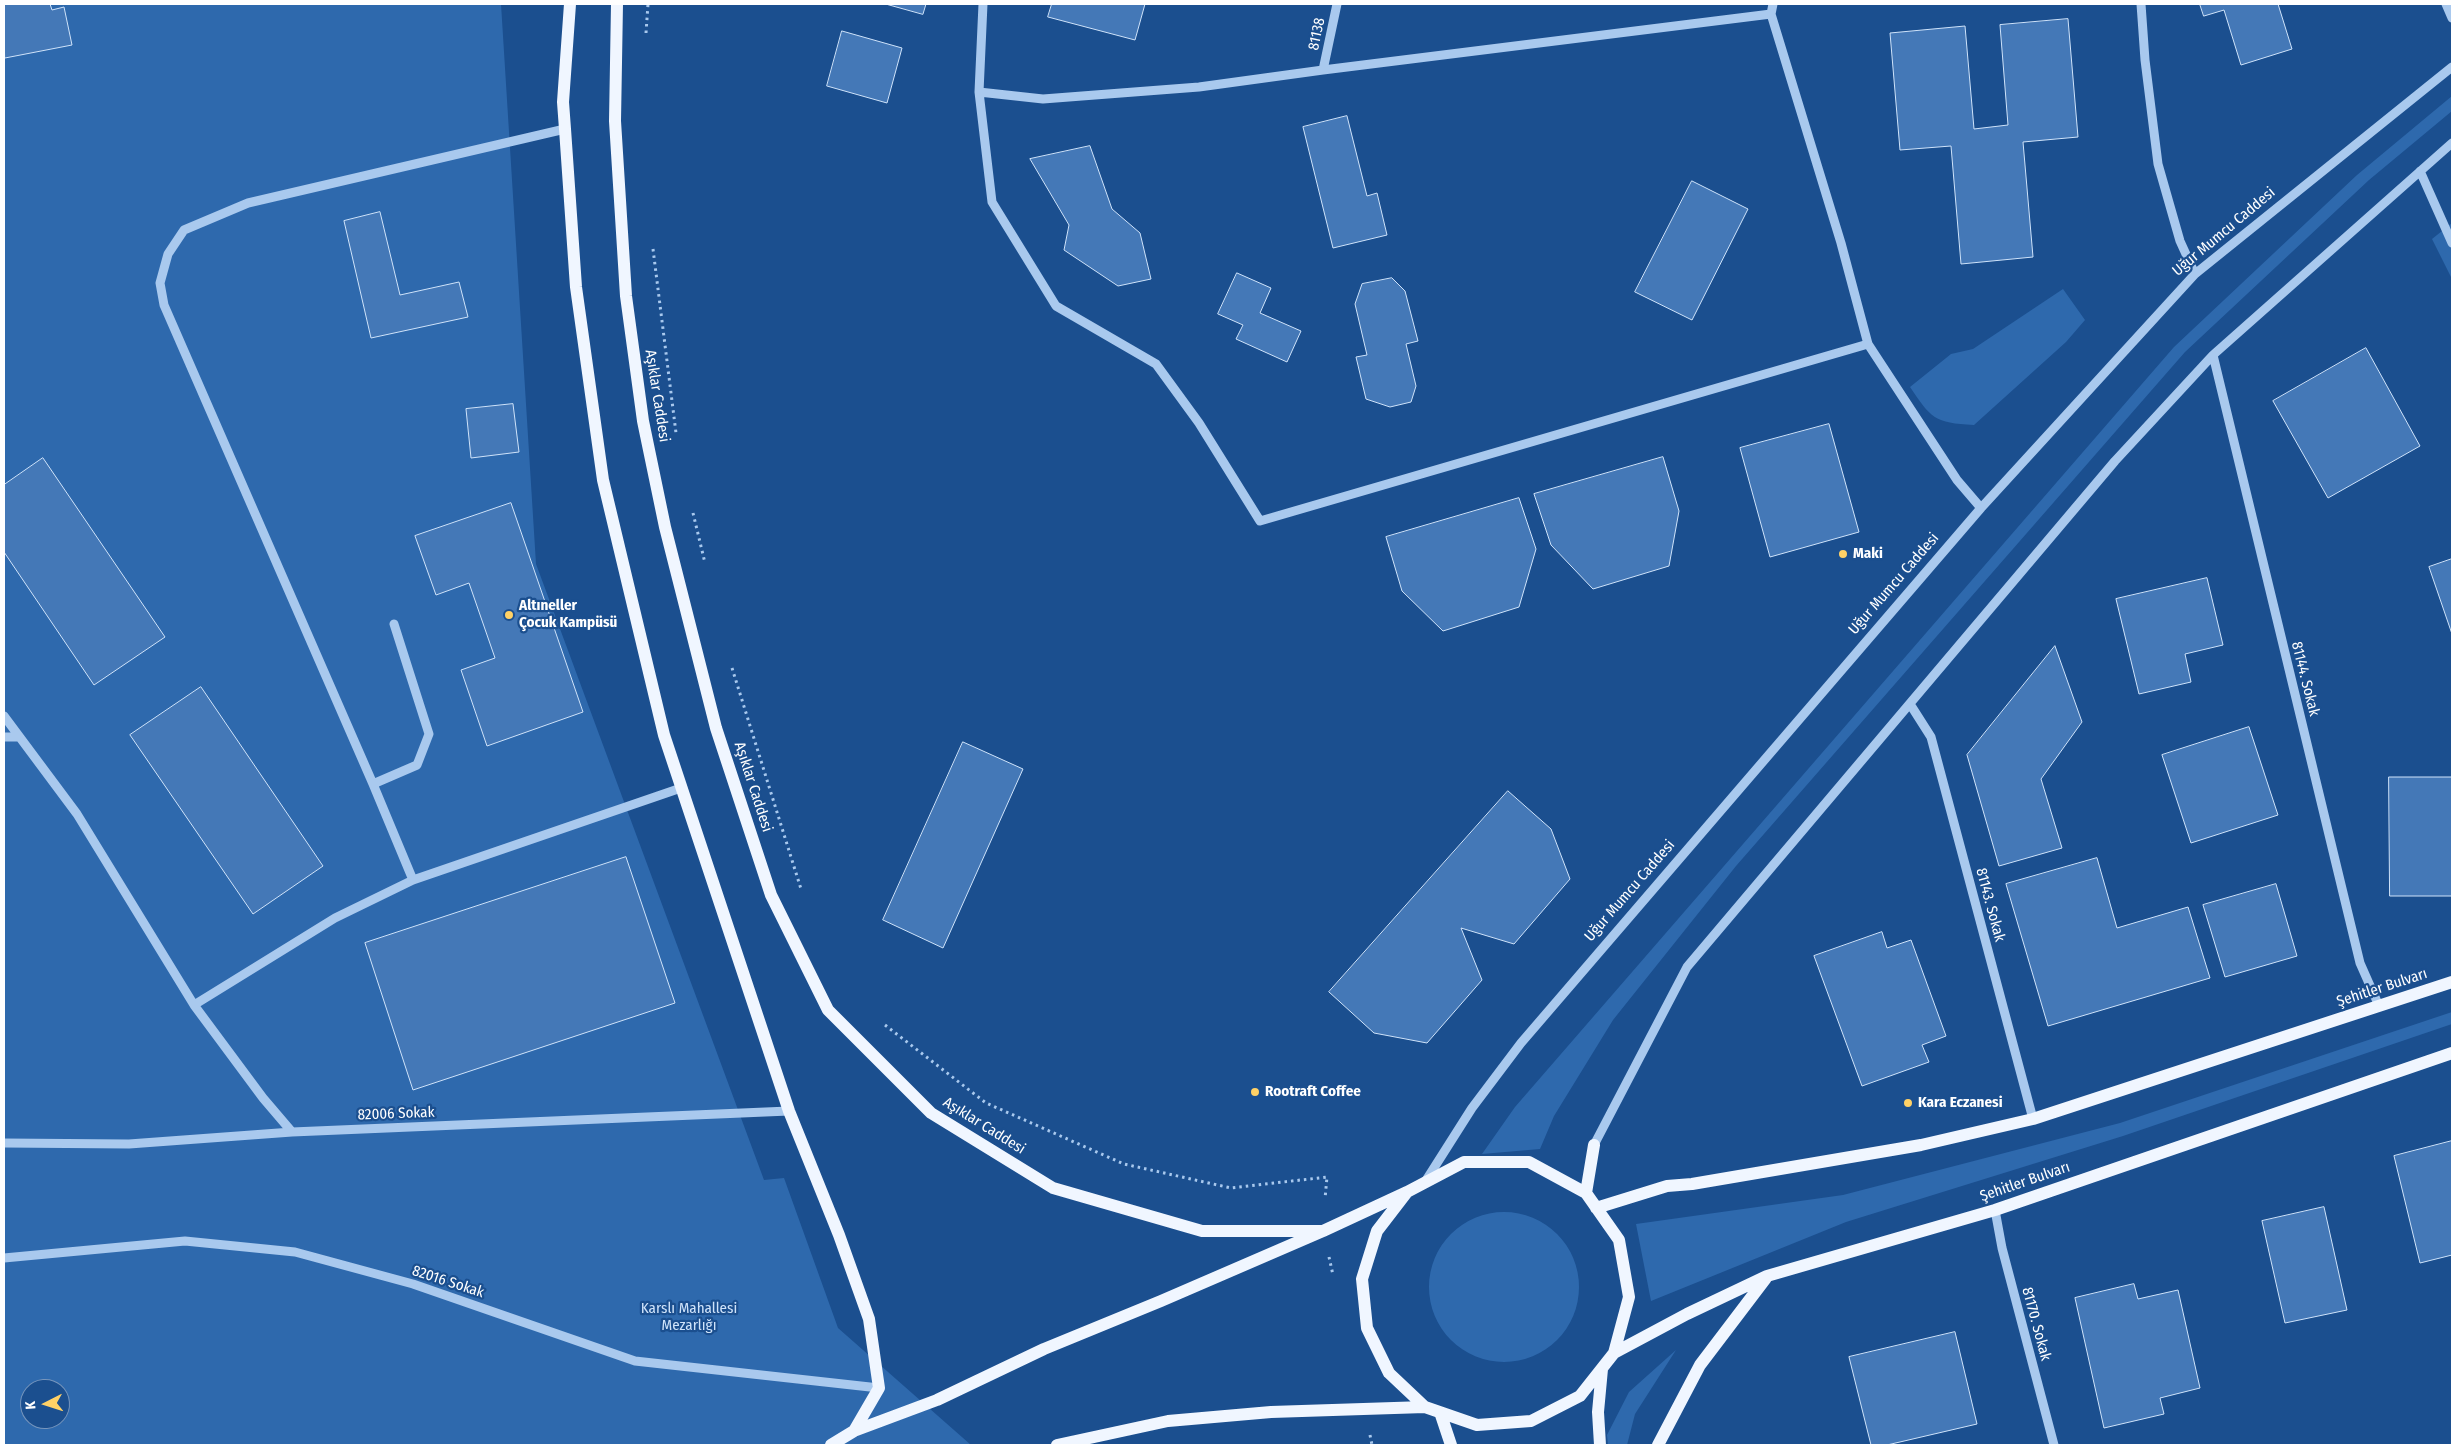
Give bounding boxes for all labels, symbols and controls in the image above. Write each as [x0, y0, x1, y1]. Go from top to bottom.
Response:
street label: 81138 [1305, 16, 1329, 52]
street label: Uğur Mumcu Caddesi [2169, 184, 2279, 280]
street label: Aşıklar Caddesi [641, 348, 673, 444]
street label: Uğur Mumcu Caddesi [1845, 530, 1943, 638]
place label: Maki [1853, 545, 1883, 563]
marker: Maki [1837, 548, 1849, 560]
place label: Altıneller Çocuk Kampüsü [519, 597, 617, 632]
marker: Altıneller Çocuk Kampüsü [503, 609, 515, 621]
street label: 81144. Sokak [2287, 640, 2323, 718]
street label: Aşıklar Caddesi [730, 740, 776, 834]
street label: Uğur Mumcu Caddesi [1581, 837, 1679, 945]
street label: 81143. Sokak [1972, 866, 2008, 944]
street label: Şehitler Bulvarı [2335, 965, 2429, 1011]
place label: Rootraft Coffee [1265, 1083, 1361, 1101]
marker: Rootraft Coffee [1249, 1086, 1261, 1098]
street label: Aşıklar Caddesi [940, 1094, 1028, 1158]
place label: Kara Eczanesi [1918, 1094, 2003, 1112]
marker: Kara Eczanesi [1902, 1097, 1914, 1109]
street label: 82006 Sokak [357, 1104, 435, 1124]
street label: Şehitler Bulvarı [1978, 1158, 2072, 1206]
street label: 82016 Sokak [410, 1262, 486, 1302]
street label: 81170. Sokak [2018, 1285, 2054, 1363]
park label: Karslı Mahallesi Mezarlığı [641, 1300, 737, 1335]
north arrow [20, 1379, 70, 1429]
text: K [22, 1400, 39, 1410]

